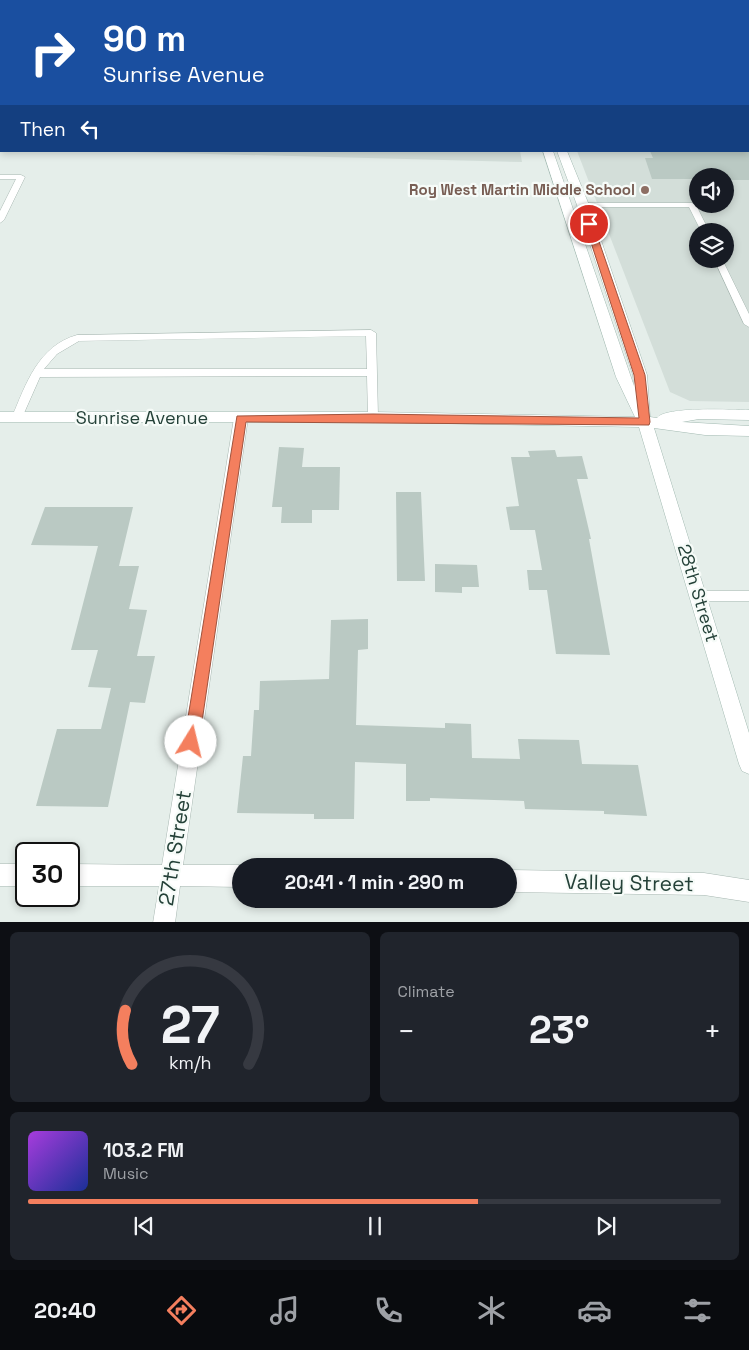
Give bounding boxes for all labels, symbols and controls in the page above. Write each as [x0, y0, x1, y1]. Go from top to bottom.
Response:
text: 90 m [103, 17, 186, 61]
icon: right [20, 20, 85, 85]
text: Sunrise Avenue [103, 60, 265, 88]
icon: left [76, 115, 104, 143]
text: Then [20, 117, 66, 142]
map controls [689, 168, 734, 268]
button: sound [689, 168, 734, 213]
place label: Roy West Martin Middle School [409, 180, 635, 199]
marker: Roy West Martin Middle School [639, 184, 651, 196]
pin [568, 203, 610, 245]
icon: arrive [575, 210, 603, 238]
button: layers [689, 223, 734, 268]
street label: Sunrise Avenue [76, 406, 208, 429]
street label: 28th Street [673, 541, 724, 645]
position arrow [164, 715, 216, 767]
street label: 27th Street [152, 788, 197, 908]
speed limit sign: 30 [15, 842, 80, 907]
street label: Valley Street [564, 868, 694, 897]
text: 20:41 · 1 min · 290 m [285, 870, 464, 895]
text: Climate [398, 981, 455, 1002]
text: 27 [160, 992, 219, 1058]
text: 23° [529, 1006, 590, 1054]
text: − [398, 1013, 415, 1049]
text: + [704, 1013, 721, 1049]
text: km/h [168, 1051, 211, 1074]
text: 103.2 FM [103, 1138, 184, 1163]
text: Music [103, 1163, 149, 1184]
icon: previous [130, 1212, 158, 1240]
icon: pause [361, 1212, 389, 1240]
icon: next [592, 1212, 620, 1240]
icon: directions [164, 1293, 199, 1328]
icon: music [267, 1293, 302, 1328]
icon: phone [371, 1293, 406, 1328]
icon: climate [474, 1293, 509, 1328]
icon: car [577, 1293, 612, 1328]
icon: filters [680, 1293, 715, 1328]
text: 20:40 [34, 1296, 96, 1324]

